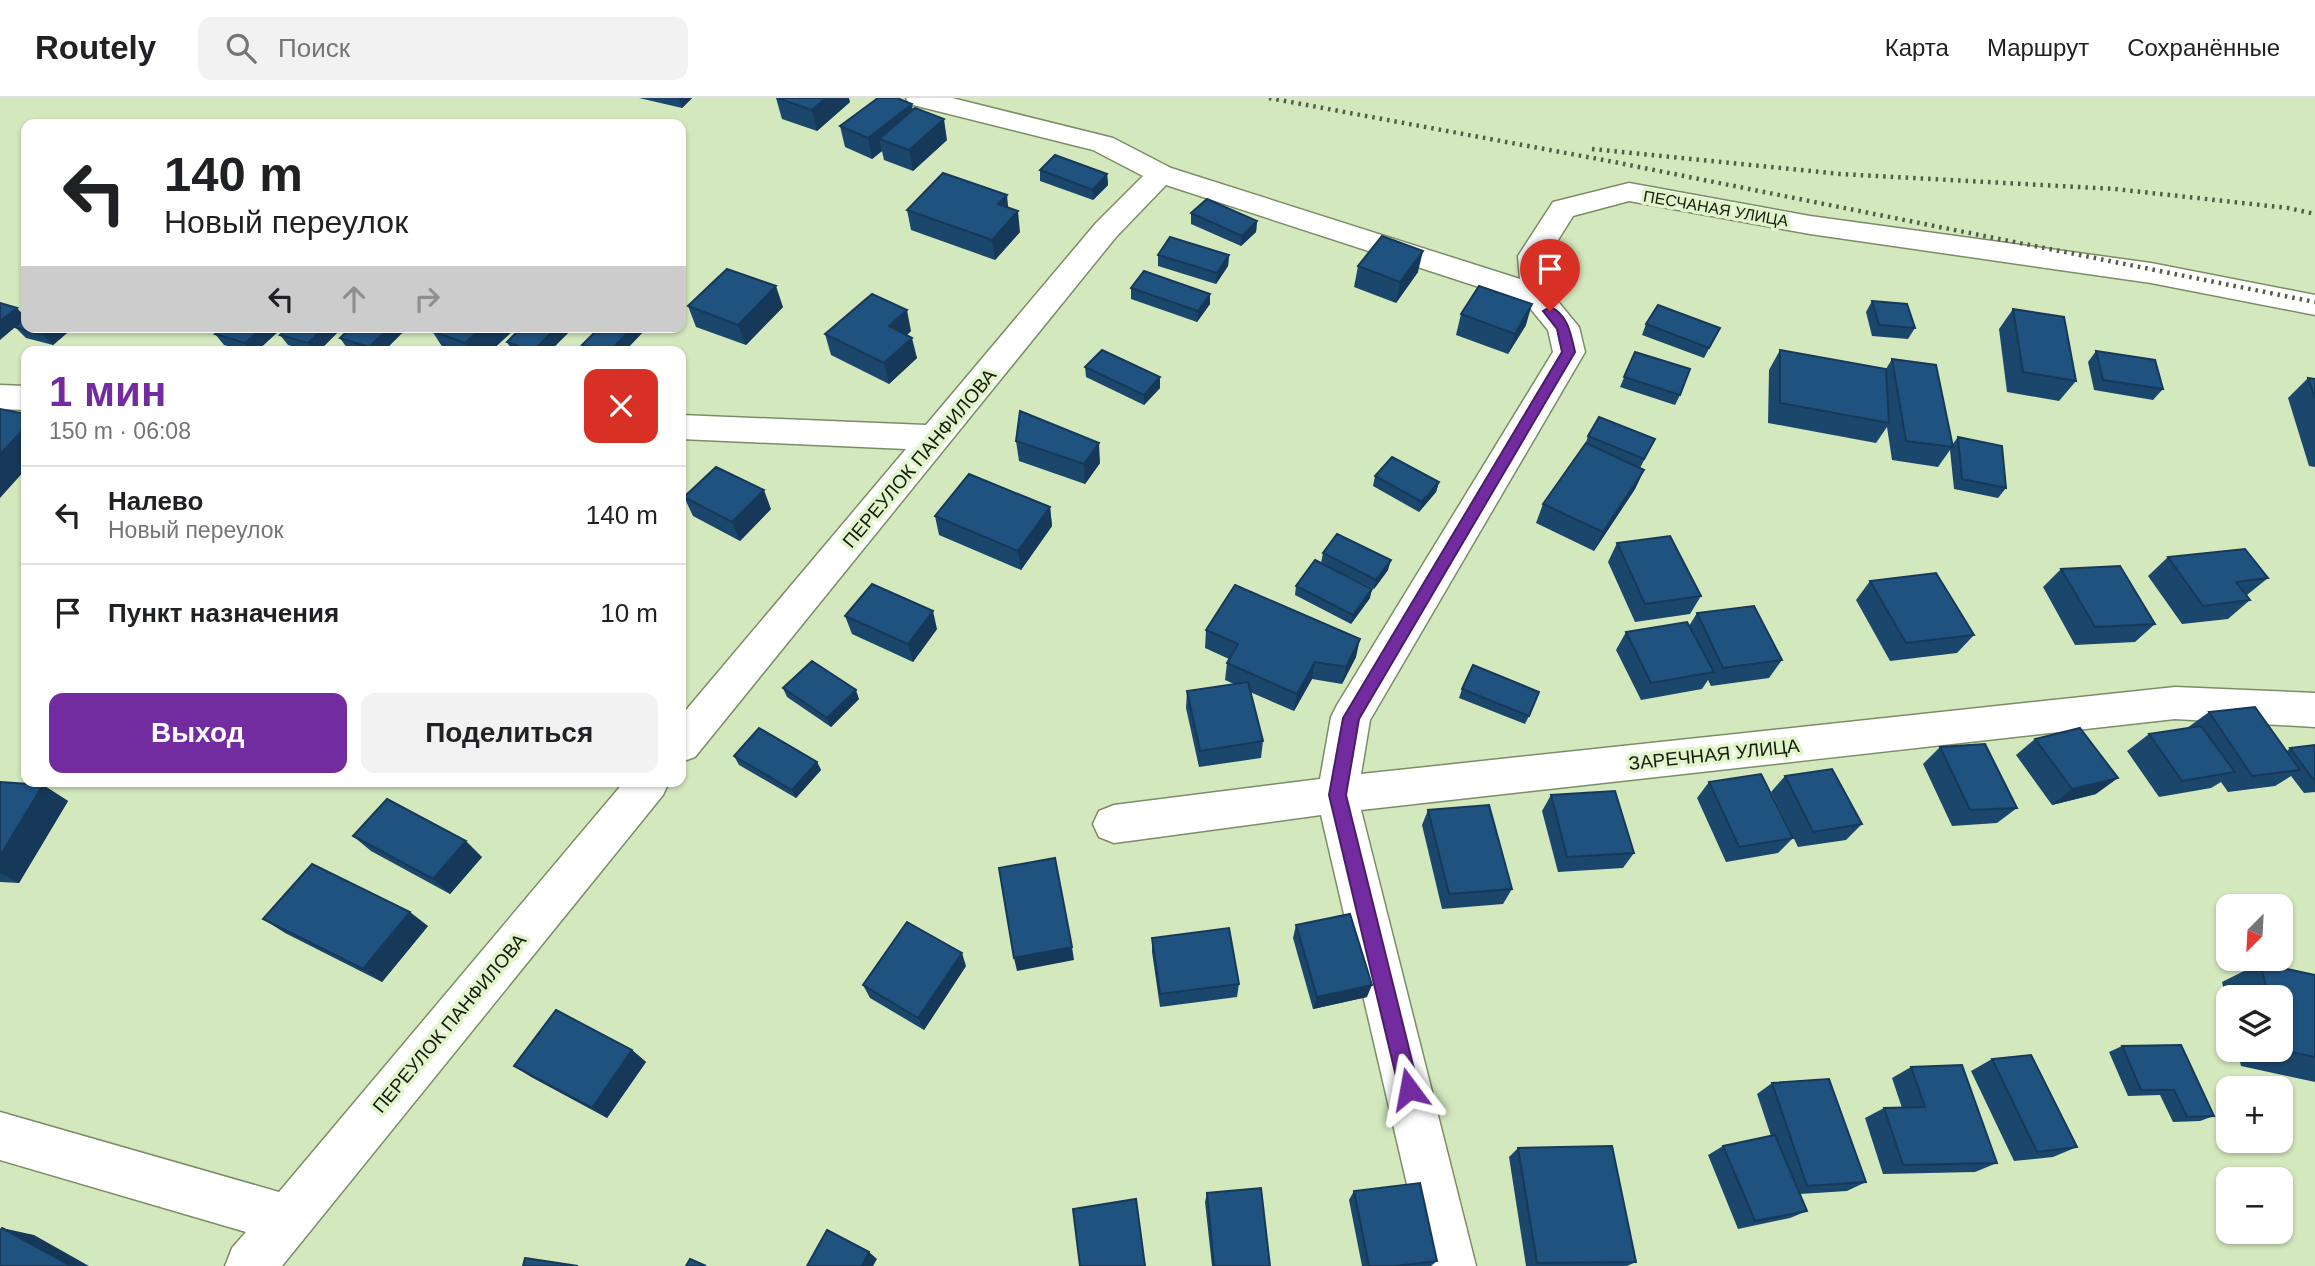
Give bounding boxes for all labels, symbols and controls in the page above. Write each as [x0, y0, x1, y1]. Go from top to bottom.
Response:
search box [198, 17, 688, 80]
text: Routely [35, 29, 156, 66]
icon: search [222, 29, 260, 67]
text: Поиск [278, 33, 350, 63]
text: Карта [1885, 34, 1949, 61]
text: Маршрут [1987, 34, 2089, 61]
text: Сохранённые [2127, 34, 2280, 61]
icon: left [49, 147, 140, 238]
text: 140 m [164, 147, 303, 201]
street label: ПЕСЧАНАЯ УЛИЦА [1642, 187, 1790, 230]
text: Новый переулок [164, 204, 408, 240]
pin [1520, 239, 1580, 311]
icon: arrive [1531, 250, 1569, 288]
icon: left [262, 280, 300, 318]
icon: ahead [335, 280, 373, 318]
icon: right [408, 280, 446, 318]
street label: ПЕРЕУЛОК ПАНФИЛОВА [838, 364, 1001, 552]
text: 1 мин [49, 368, 166, 415]
button: close [584, 369, 658, 443]
text: 150 m · 06:08 [49, 418, 191, 444]
text: Налево [108, 486, 203, 516]
icon: left [49, 496, 87, 534]
text: 140 m [586, 500, 658, 530]
text: Новый переулок [108, 517, 284, 543]
icon: arrive [49, 594, 87, 632]
text: Пункт назначения [108, 598, 339, 628]
text: 10 m [600, 598, 658, 628]
button: Выход [49, 693, 347, 773]
button: Поделиться [361, 693, 658, 773]
street label: ЗАРЕЧНАЯ УЛИЦА [1627, 735, 1801, 774]
north arrow [2216, 894, 2292, 971]
map controls [2216, 894, 2293, 1244]
street label: ПЕРЕУЛОК ПАНФИЛОВА [368, 929, 531, 1117]
button: layers [2216, 985, 2293, 1062]
position arrow [1372, 1052, 1446, 1126]
button: + [2216, 1076, 2293, 1153]
button: − [2216, 1167, 2293, 1244]

